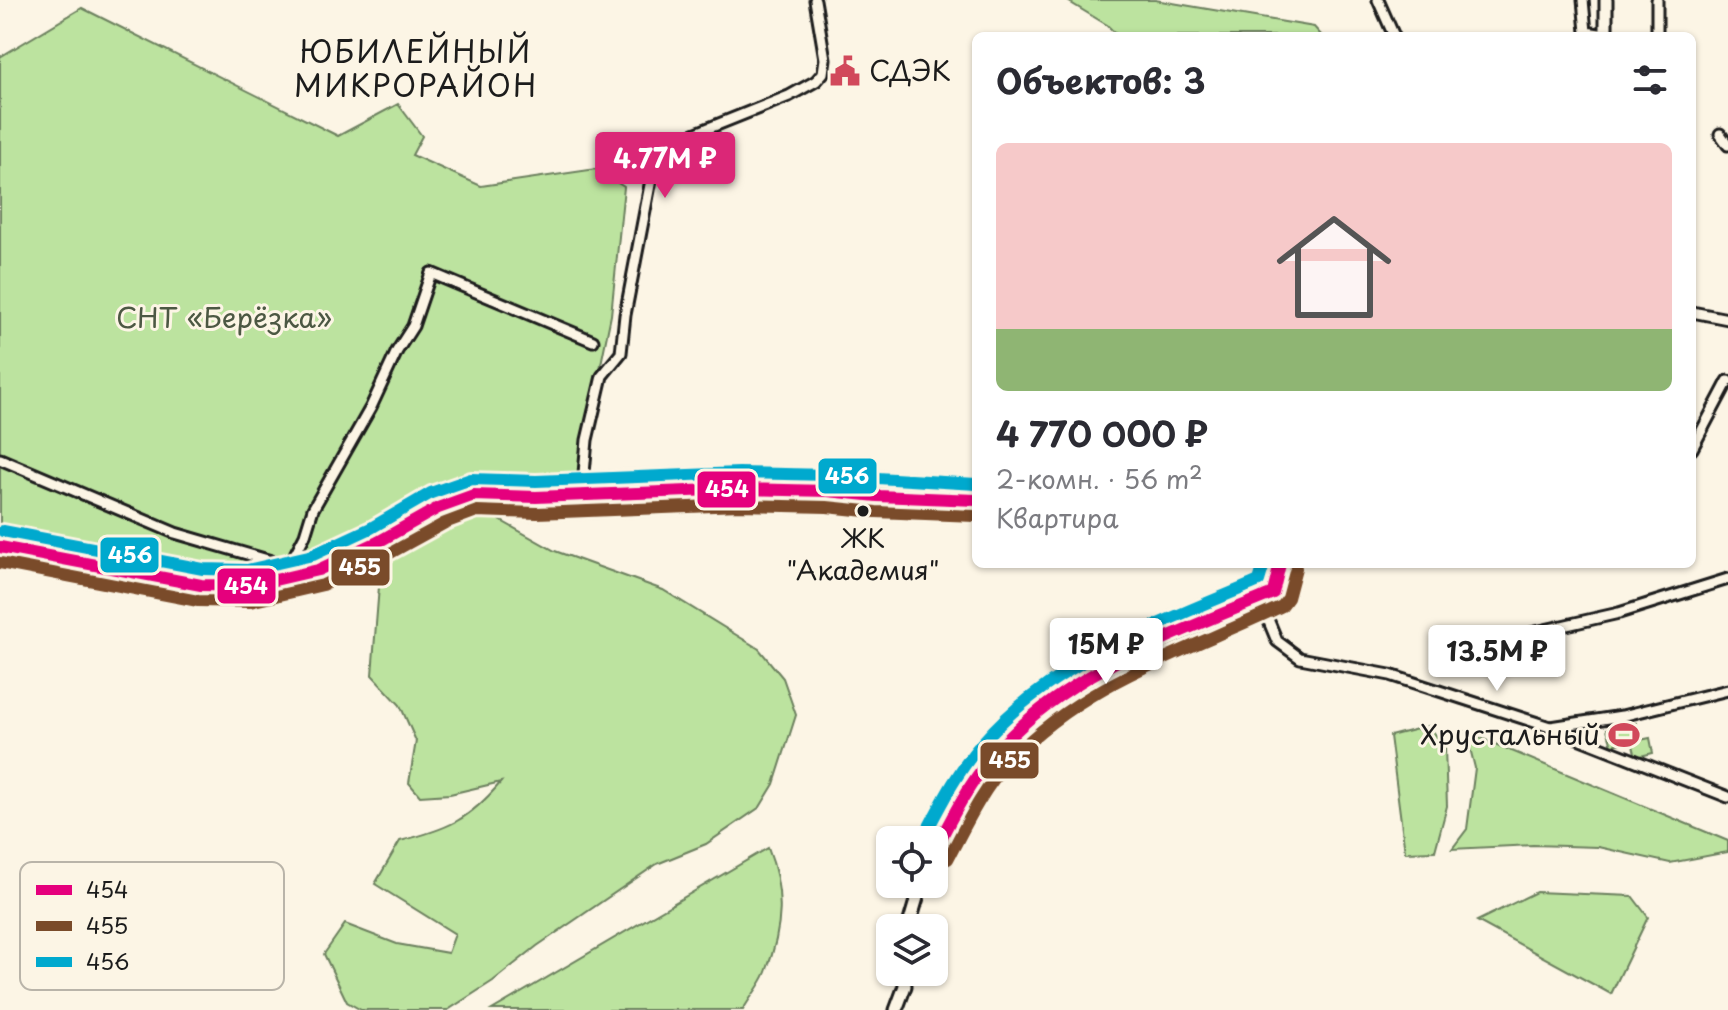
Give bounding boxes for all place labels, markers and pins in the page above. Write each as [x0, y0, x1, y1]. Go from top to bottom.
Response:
place label: СДЭК [869, 48, 951, 91]
public building icon: СДЭК [828, 54, 862, 88]
pin: 4.77M ₽ [591, 132, 739, 200]
marker: ЖК "Академия" [855, 503, 871, 519]
place label: ЖК "Академия" [787, 518, 939, 589]
pin: 15M ₽ [1050, 618, 1162, 686]
pin: 13.5M ₽ [1423, 625, 1571, 693]
place label: Хрустальный [1420, 712, 1600, 755]
sports icon: Хрустальный [1607, 718, 1641, 752]

